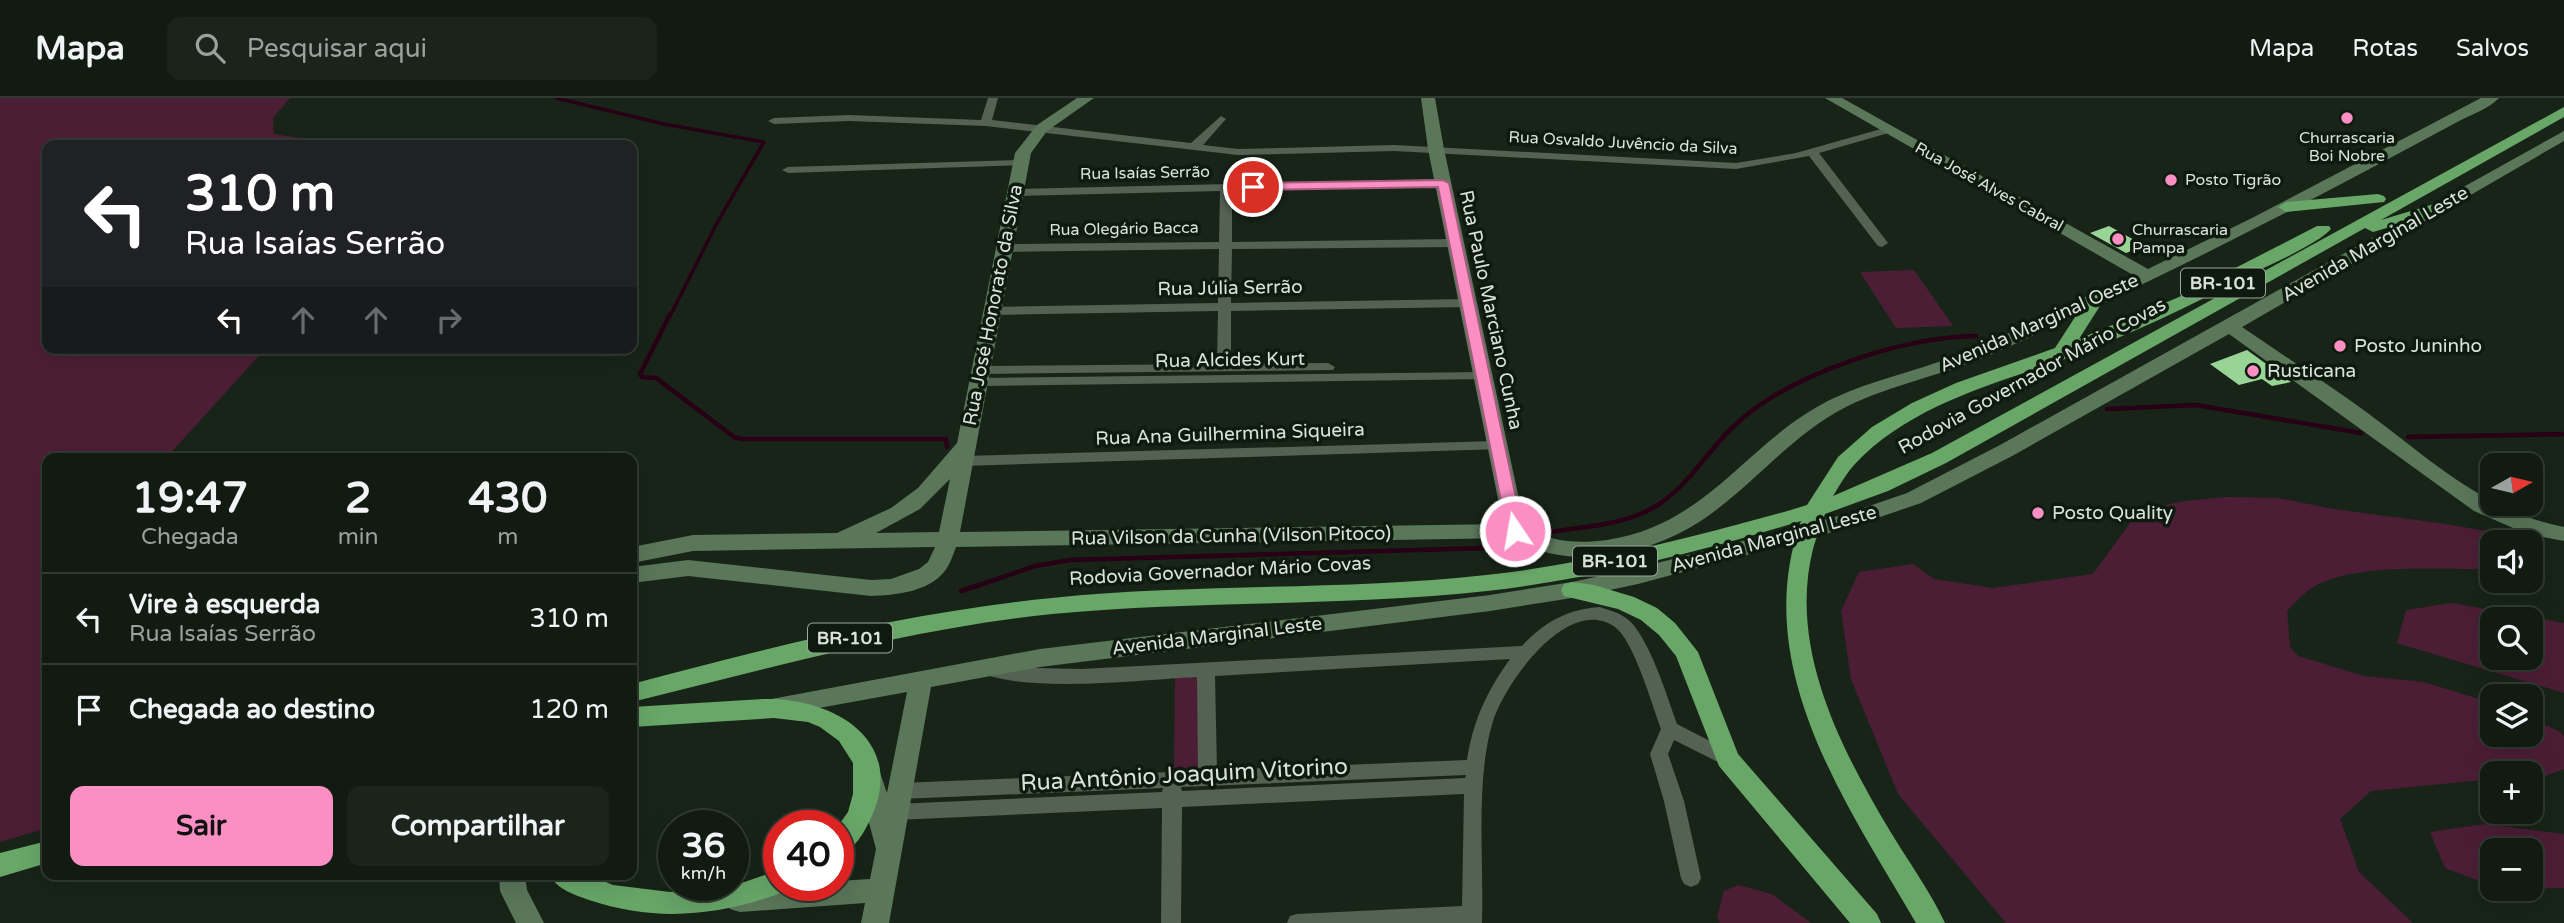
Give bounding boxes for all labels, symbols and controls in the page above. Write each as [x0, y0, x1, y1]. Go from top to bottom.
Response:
search box [167, 17, 657, 80]
text: Mapa [35, 29, 125, 68]
icon: search [191, 29, 229, 67]
text: Pesquisar aqui [247, 33, 427, 64]
text: Mapa [2249, 34, 2314, 63]
text: Rotas [2352, 34, 2418, 63]
text: Salvos [2456, 34, 2529, 63]
marker: Churrascaria Boi Nobre [2339, 110, 2355, 126]
street label: Rua Osvaldo Juvêncio da Silva [1508, 127, 1738, 159]
place label: Churrascaria Boi Nobre [2299, 128, 2395, 166]
street label: Rua José Alves Cabral [1911, 138, 2067, 236]
pin [1223, 157, 1283, 217]
street label: Rua Isaías Serrão [1080, 162, 1210, 184]
text: 310 m [185, 165, 335, 224]
icon: left [70, 168, 161, 259]
icon: arrive [1234, 168, 1272, 206]
place label: Posto Tigrão [2185, 170, 2281, 190]
marker: Posto Tigrão [2163, 172, 2179, 188]
street label: Avenida Marginal Leste [2278, 182, 2472, 306]
street label: Rua José Honorato da Silva [959, 183, 1027, 427]
street label: Rua Paulo Marciano Cunha [1455, 188, 1527, 432]
street label: Rua Olegário Bacca [1049, 218, 1199, 240]
place label: Churrascaria Pampa [2132, 220, 2228, 258]
text: Rua Isaías Serrão [185, 225, 445, 263]
marker: Churrascaria Pampa [2110, 231, 2126, 247]
road number: BR-101 [2181, 268, 2265, 298]
street label: Avenida Marginal Oeste [1936, 269, 2142, 377]
street label: Rua Júlia Serrão [1157, 276, 1303, 300]
street label: Rodovia Governador Mário Covas [1894, 293, 2170, 459]
icon: left [211, 301, 249, 339]
icon: ahead [284, 301, 322, 339]
icon: ahead [357, 301, 395, 339]
icon: right [430, 301, 468, 339]
place label: Posto Juninho [2354, 335, 2482, 357]
marker: Posto Juninho [2332, 338, 2348, 354]
street label: Rua Alcides Kurt [1155, 348, 1305, 372]
place label: Rusticana [2267, 360, 2356, 382]
marker: Rusticana [2245, 363, 2261, 379]
street label: Rua Ana Guilhermina Siqueira [1095, 418, 1365, 450]
north arrow [2480, 453, 2543, 516]
map controls [2480, 453, 2543, 901]
text: 19:47 [132, 473, 248, 524]
text: 2 [345, 473, 371, 524]
text: 430 [468, 473, 547, 524]
position arrow [1478, 494, 1552, 568]
street label: Avenida Marginal Leste [1669, 501, 1879, 577]
place label: Posto Quality [2052, 502, 2173, 524]
marker: Posto Quality [2030, 505, 2046, 521]
street label: Rua Vilson da Cunha (Vilson Pitoco) [1071, 522, 1391, 550]
text: Chegada [141, 523, 239, 551]
text: min [338, 523, 379, 551]
text: m [497, 523, 518, 551]
button: sound [2480, 530, 2543, 593]
road number: BR-101 [1573, 546, 1657, 575]
street label: Rodovia Governador Mário Covas [1068, 552, 1372, 590]
text: Vire à esquerda [129, 589, 320, 620]
icon: left [70, 600, 108, 638]
text: 310 m [529, 603, 609, 634]
button: search [2480, 607, 2543, 670]
street label: Avenida Marginal Leste [1111, 612, 1323, 660]
text: Rua Isaías Serrão [129, 620, 316, 648]
road number: BR-101 [808, 624, 892, 652]
button: layers [2480, 684, 2543, 747]
icon: arrive [70, 691, 108, 729]
text: Chegada ao destino [129, 694, 375, 725]
text: 120 m [529, 694, 609, 725]
street label: Rua Antônio Joaquim Vitorino [1020, 752, 1348, 798]
button: + [2480, 761, 2543, 824]
button: Sair [70, 786, 333, 866]
button: Compartilhar [347, 786, 609, 866]
speed limit sign: 40 [763, 810, 854, 901]
text: 36 [682, 825, 725, 867]
button: − [2480, 838, 2543, 901]
text: km/h [681, 862, 726, 884]

